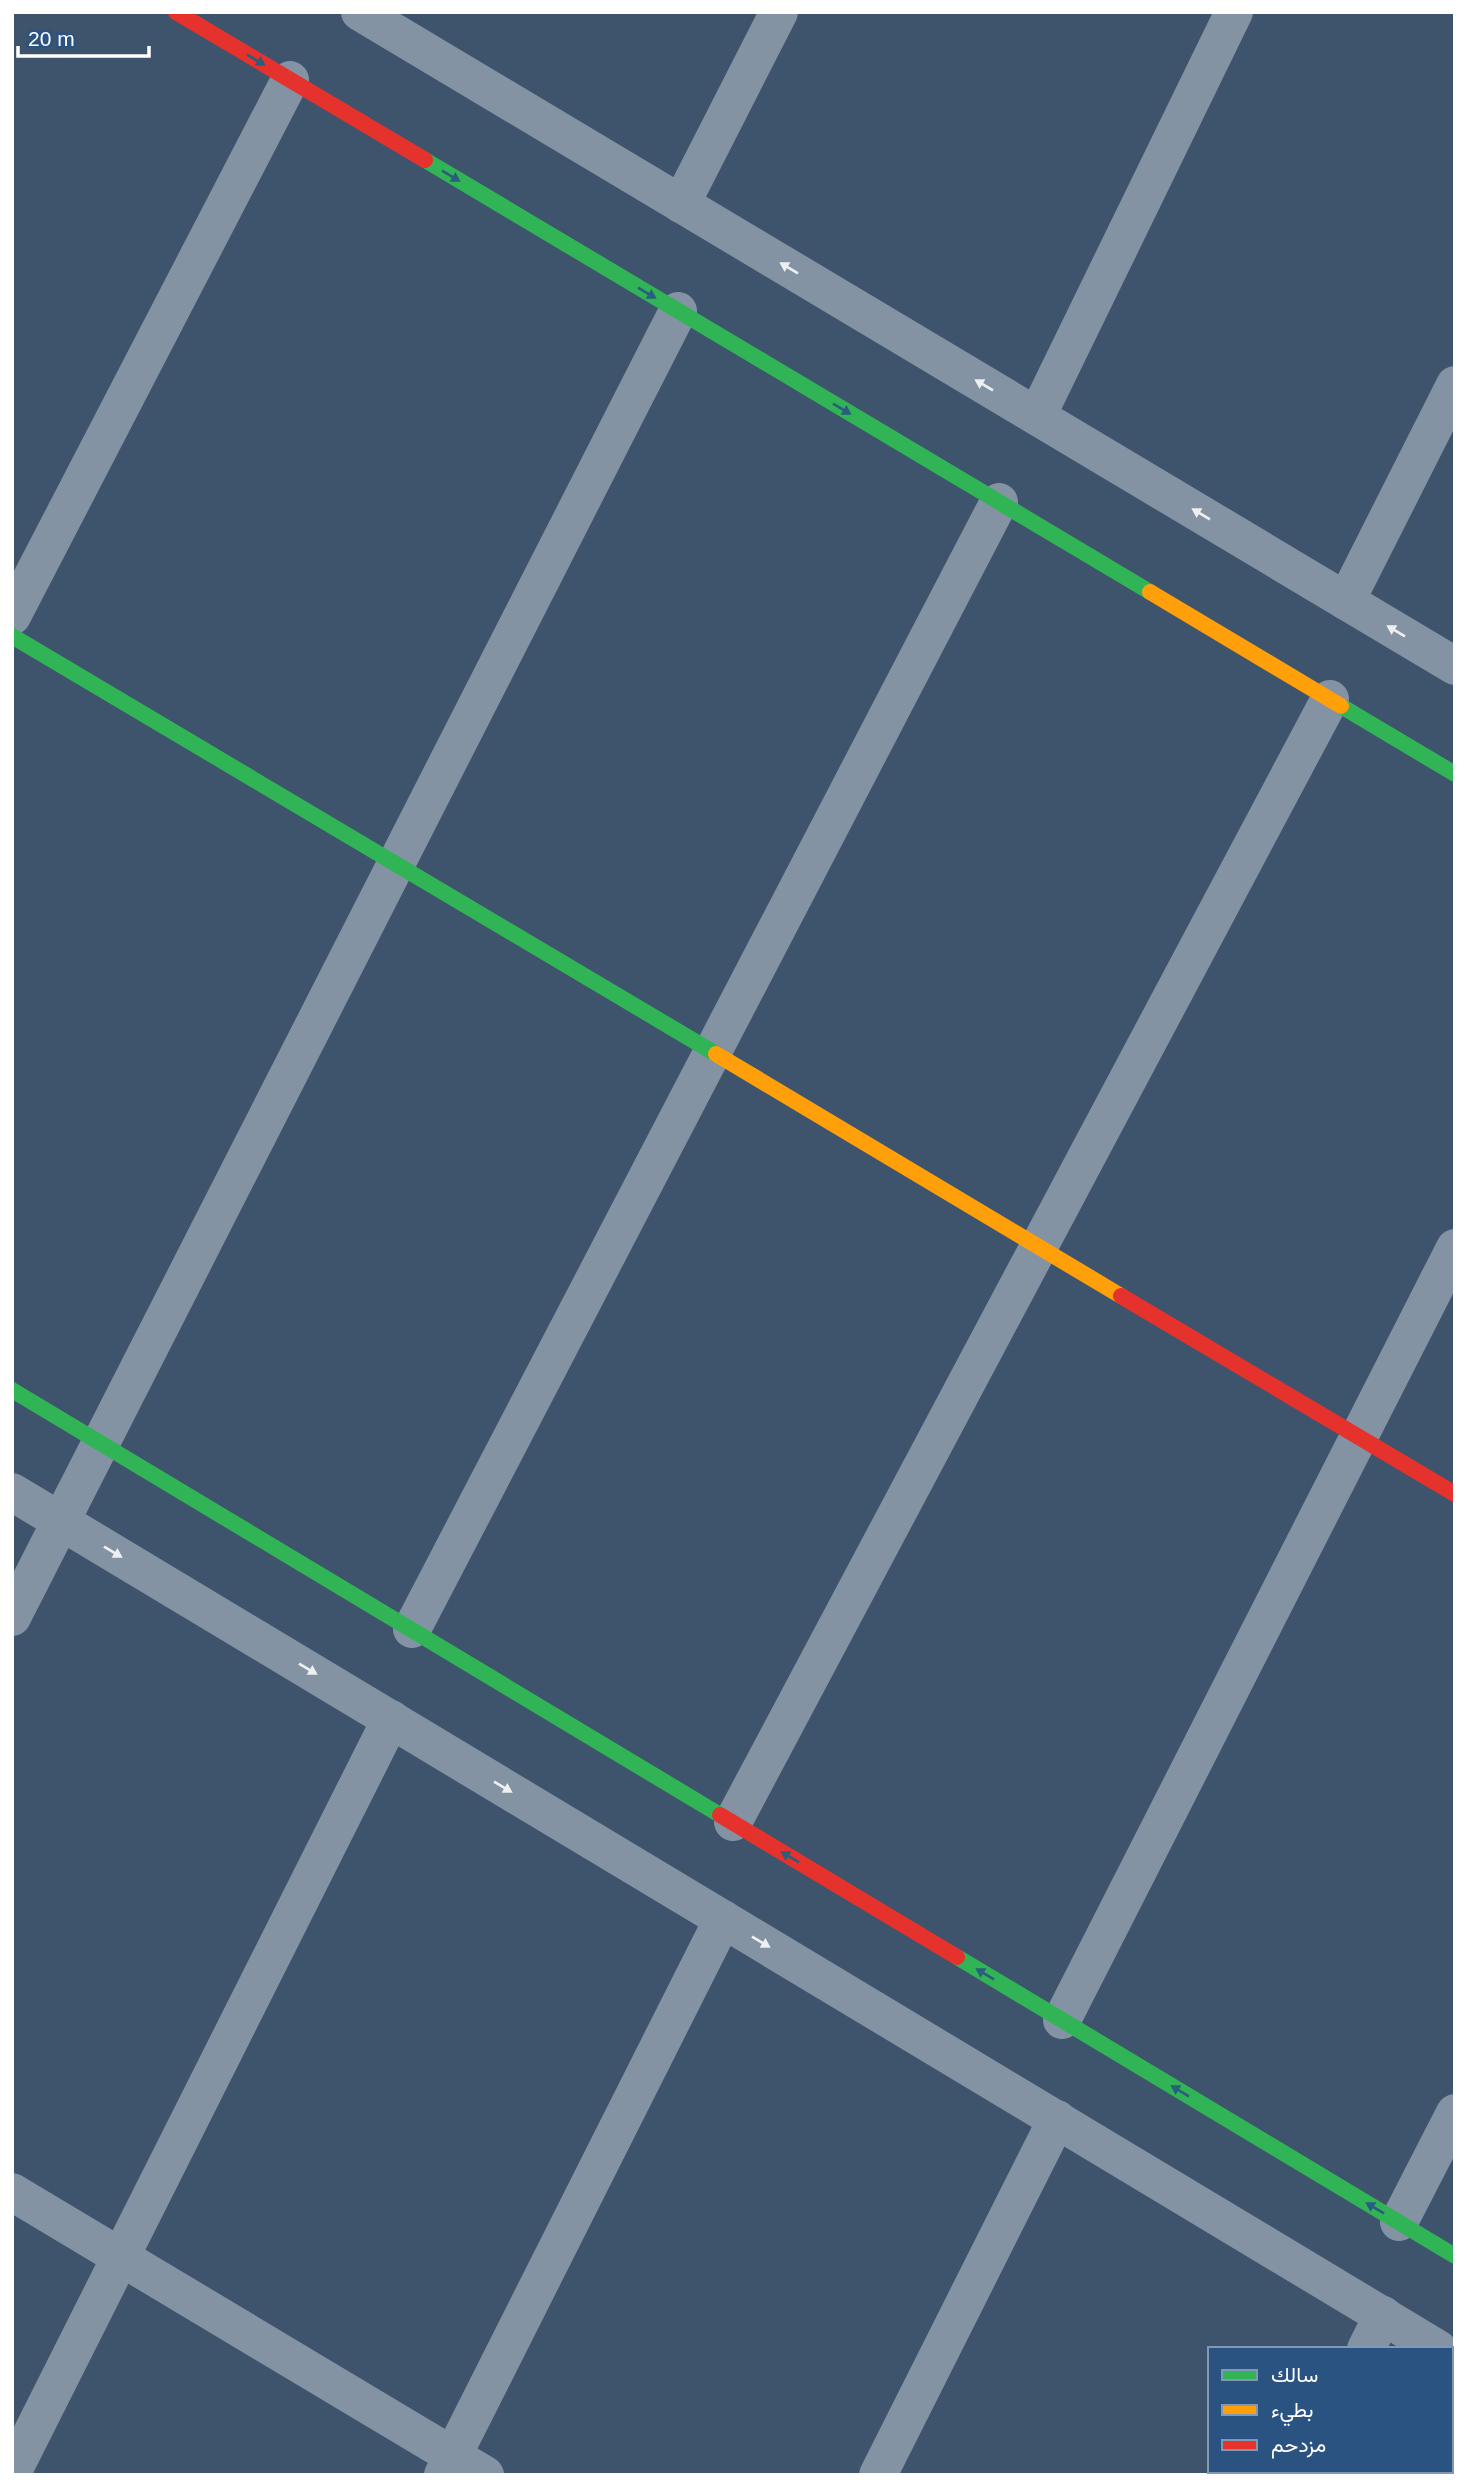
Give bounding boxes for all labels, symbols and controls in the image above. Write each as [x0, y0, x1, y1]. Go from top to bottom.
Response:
scale bar [18, 14, 149, 58]
text: 20 m [28, 27, 75, 50]
one-way arrow [246, 54, 265, 66]
one-way arrow [442, 170, 461, 183]
one-way arrow [779, 263, 799, 275]
one-way arrow [637, 287, 656, 299]
one-way arrow [975, 379, 994, 391]
one-way arrow [833, 403, 852, 415]
one-way arrow [1191, 508, 1210, 520]
one-way arrow [1387, 624, 1406, 637]
one-way arrow [103, 1546, 122, 1559]
one-way arrow [298, 1663, 317, 1676]
one-way arrow [493, 1780, 512, 1793]
one-way arrow [781, 1851, 800, 1863]
one-way arrow [751, 1935, 770, 1948]
one-way arrow [976, 1968, 995, 1980]
one-way arrow [1171, 2085, 1190, 2097]
one-way arrow [1366, 2202, 1385, 2215]
legend [1208, 2347, 1453, 2473]
text: سالك [1271, 2363, 1318, 2386]
text: بطيء [1271, 2398, 1314, 2427]
text: مزدحم [1271, 2433, 1326, 2459]

